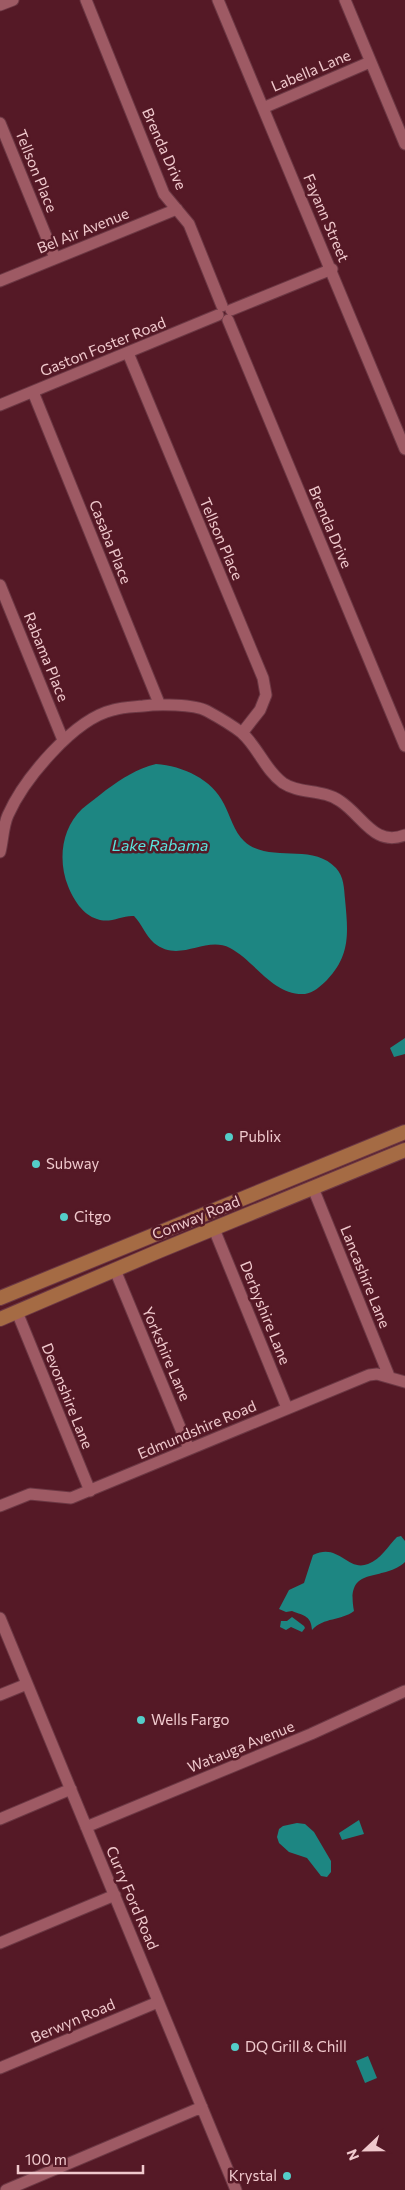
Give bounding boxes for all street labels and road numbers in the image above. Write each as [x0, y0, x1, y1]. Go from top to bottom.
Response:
street label: Labella Lane [268, 45, 353, 95]
street label: Brenda Drive [139, 105, 191, 192]
street label: Tellson Place [12, 127, 62, 215]
street label: Fayann Street [300, 171, 354, 264]
street label: Bel Air Avenue [34, 203, 131, 257]
street label: Gaston Foster Road [37, 313, 168, 379]
street label: Brenda Drive [306, 483, 356, 570]
street label: Tellson Place [197, 495, 247, 583]
street label: Casaba Place [86, 497, 136, 586]
street label: Rabama Place [21, 609, 73, 704]
street label: Conway Road [149, 1191, 242, 1243]
street label: Lancashire Lane [337, 1223, 395, 1331]
street label: Derbyshire Lane [237, 1258, 295, 1367]
street label: Yorkshire Lane [139, 1304, 195, 1403]
street label: Devonshire Lane [39, 1340, 97, 1451]
street label: Edmundshire Road [135, 1396, 259, 1462]
street label: Watauga Avenue [185, 1716, 297, 1776]
street label: Curry Ford Road [103, 1843, 163, 1952]
street label: Berwyn Road [28, 1994, 117, 2046]

